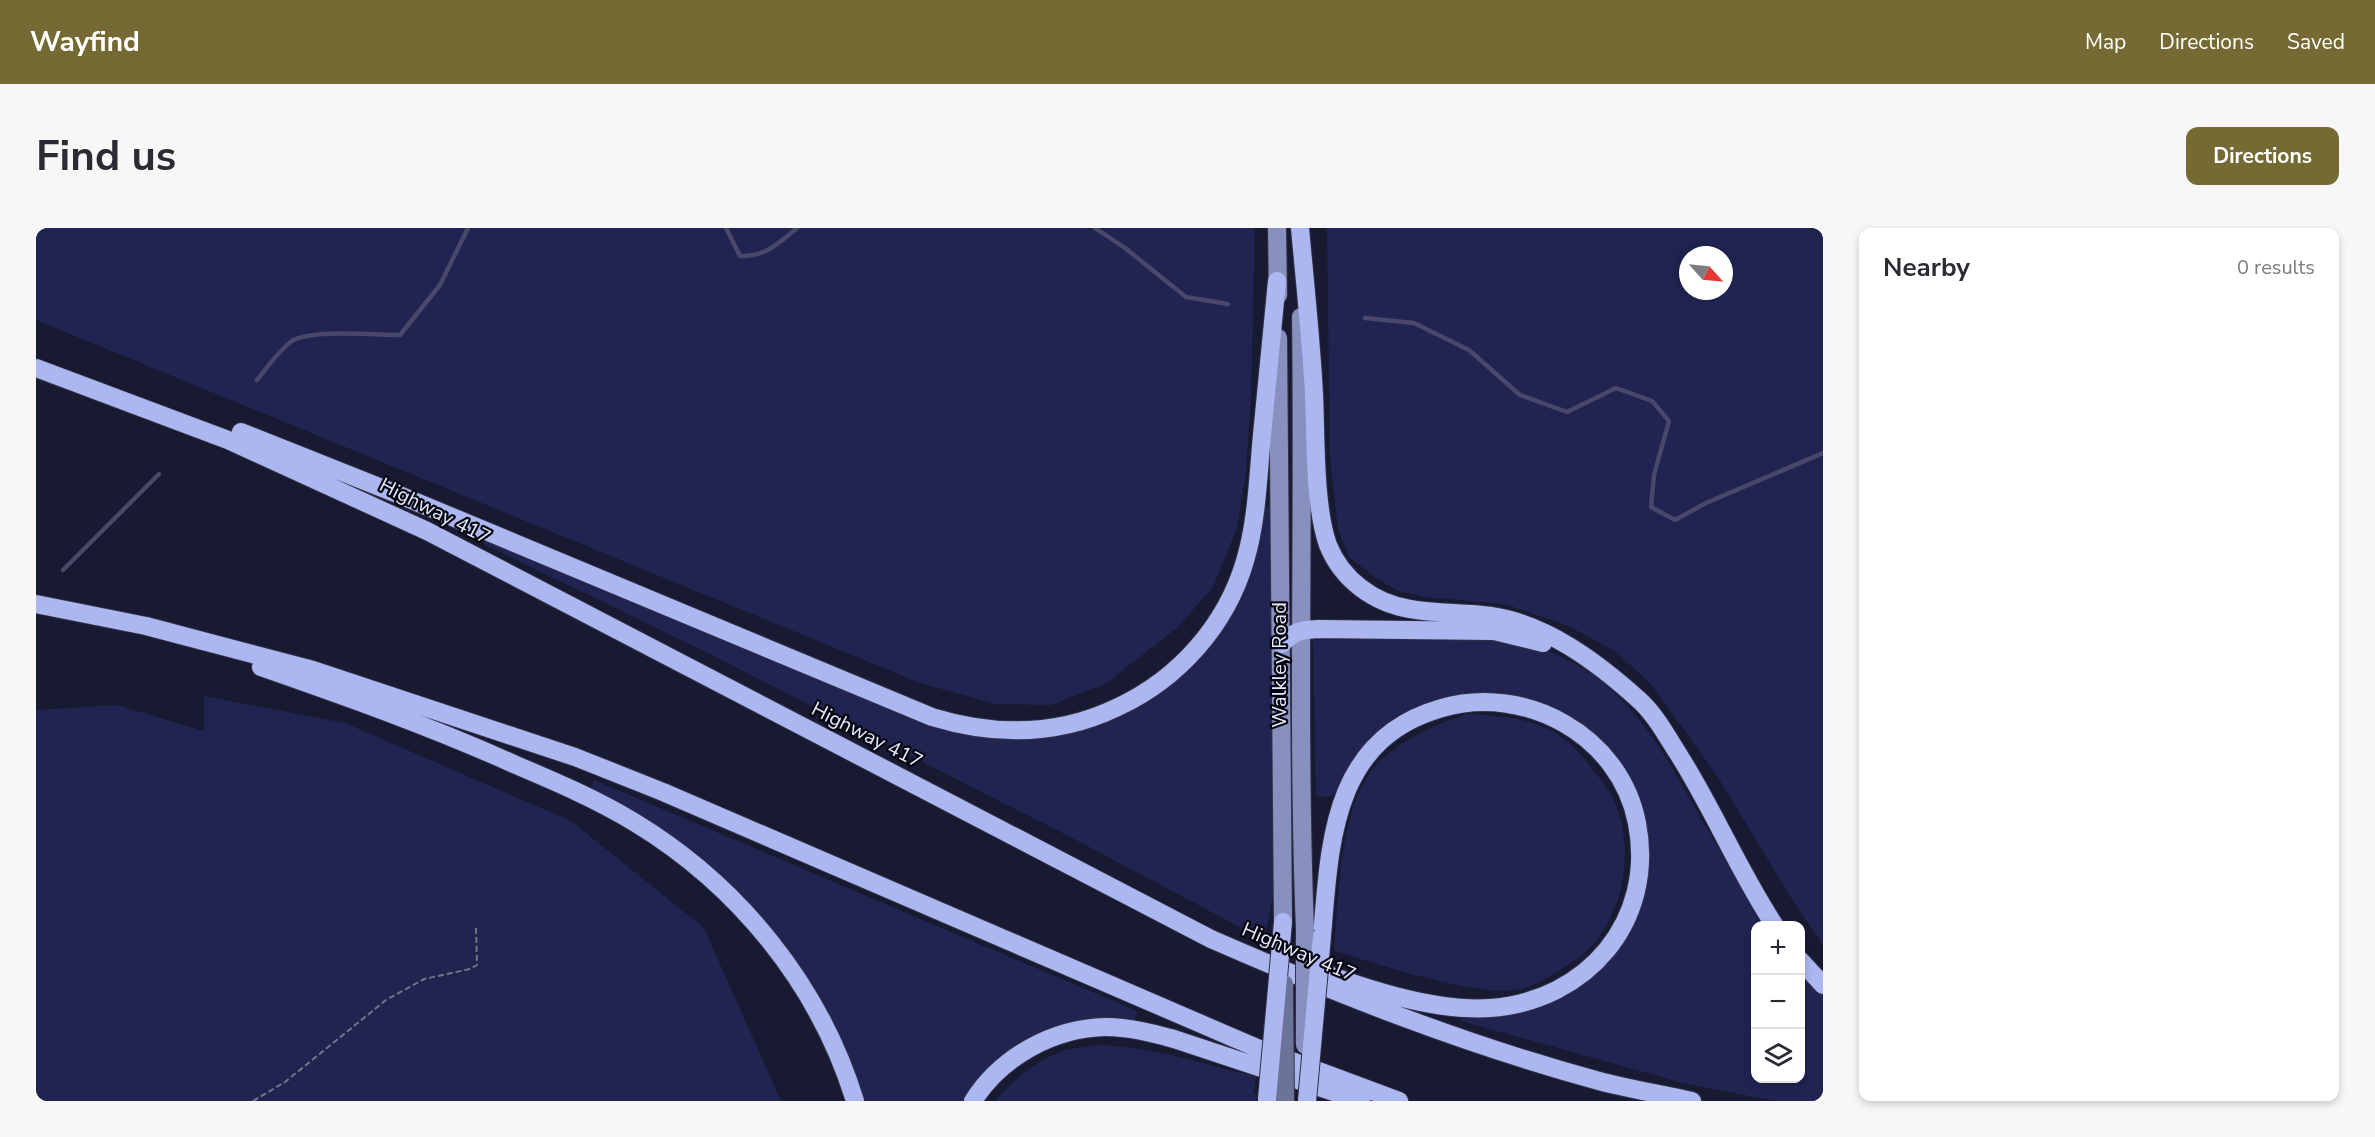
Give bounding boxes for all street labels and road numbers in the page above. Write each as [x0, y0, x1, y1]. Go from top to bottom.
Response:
street label: Highway 417 [375, 471, 495, 551]
street label: Walkley Road [1266, 602, 1293, 728]
street label: Highway 417 [807, 695, 927, 775]
street label: Highway 417 [1238, 916, 1360, 988]

